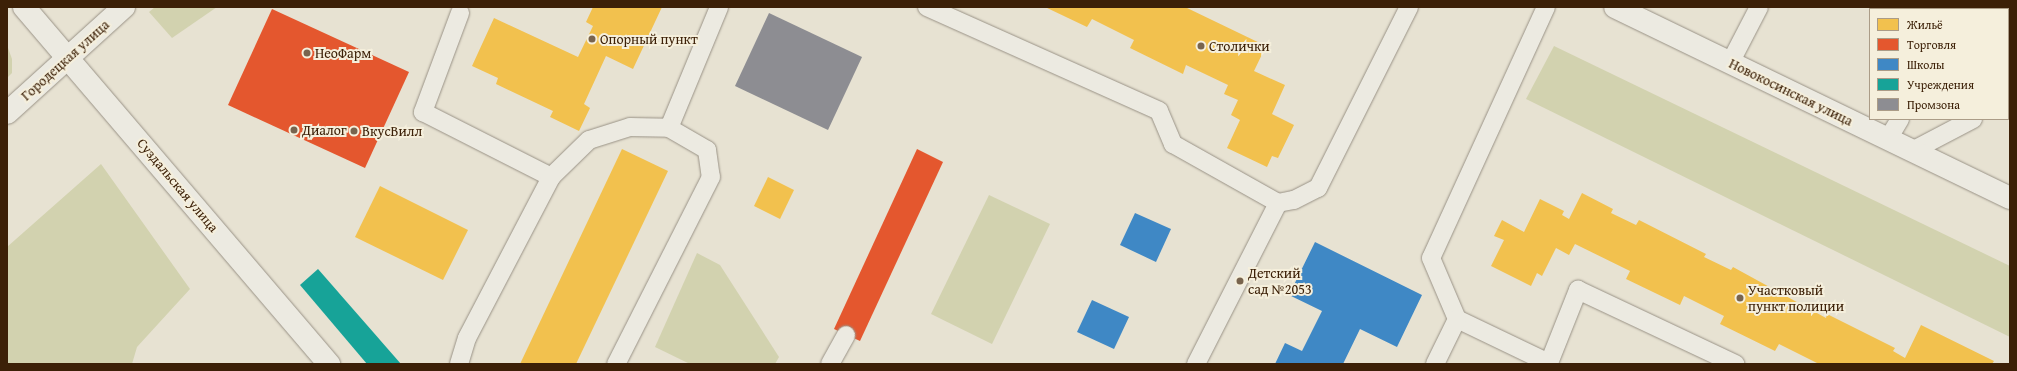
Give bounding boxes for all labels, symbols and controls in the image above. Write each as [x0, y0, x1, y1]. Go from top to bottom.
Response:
legend [1869, 8, 2009, 120]
street label: Городецкая улица [17, 16, 113, 104]
text: Жильё [1907, 16, 1943, 33]
place label: Опорный пункт [600, 31, 698, 47]
marker: Опорный пункт [587, 34, 597, 44]
text: Торговля [1907, 36, 1956, 53]
place label: Столички [1209, 38, 1270, 54]
marker: Столички [1196, 41, 1206, 51]
place label: НеоФарм [315, 45, 371, 61]
marker: НеоФарм [302, 48, 312, 58]
street label: Новокосинская улица [1726, 55, 1856, 129]
text: Школы [1907, 56, 1944, 73]
text: Учреждения [1907, 76, 1974, 93]
text: Промзона [1907, 96, 1960, 113]
place label: Диалог [302, 122, 347, 138]
place label: ВкусВилл [362, 123, 422, 139]
marker: Диалог [289, 125, 299, 135]
marker: ВкусВилл [349, 126, 359, 136]
street label: Суздальская улица [134, 135, 222, 235]
place label: Детский сад №2053 [1248, 265, 1312, 298]
marker: Детский сад №2053 [1235, 276, 1245, 286]
place label: Участковый пункт полиции [1748, 282, 1844, 314]
marker: Участковый пункт полиции [1735, 293, 1745, 303]

